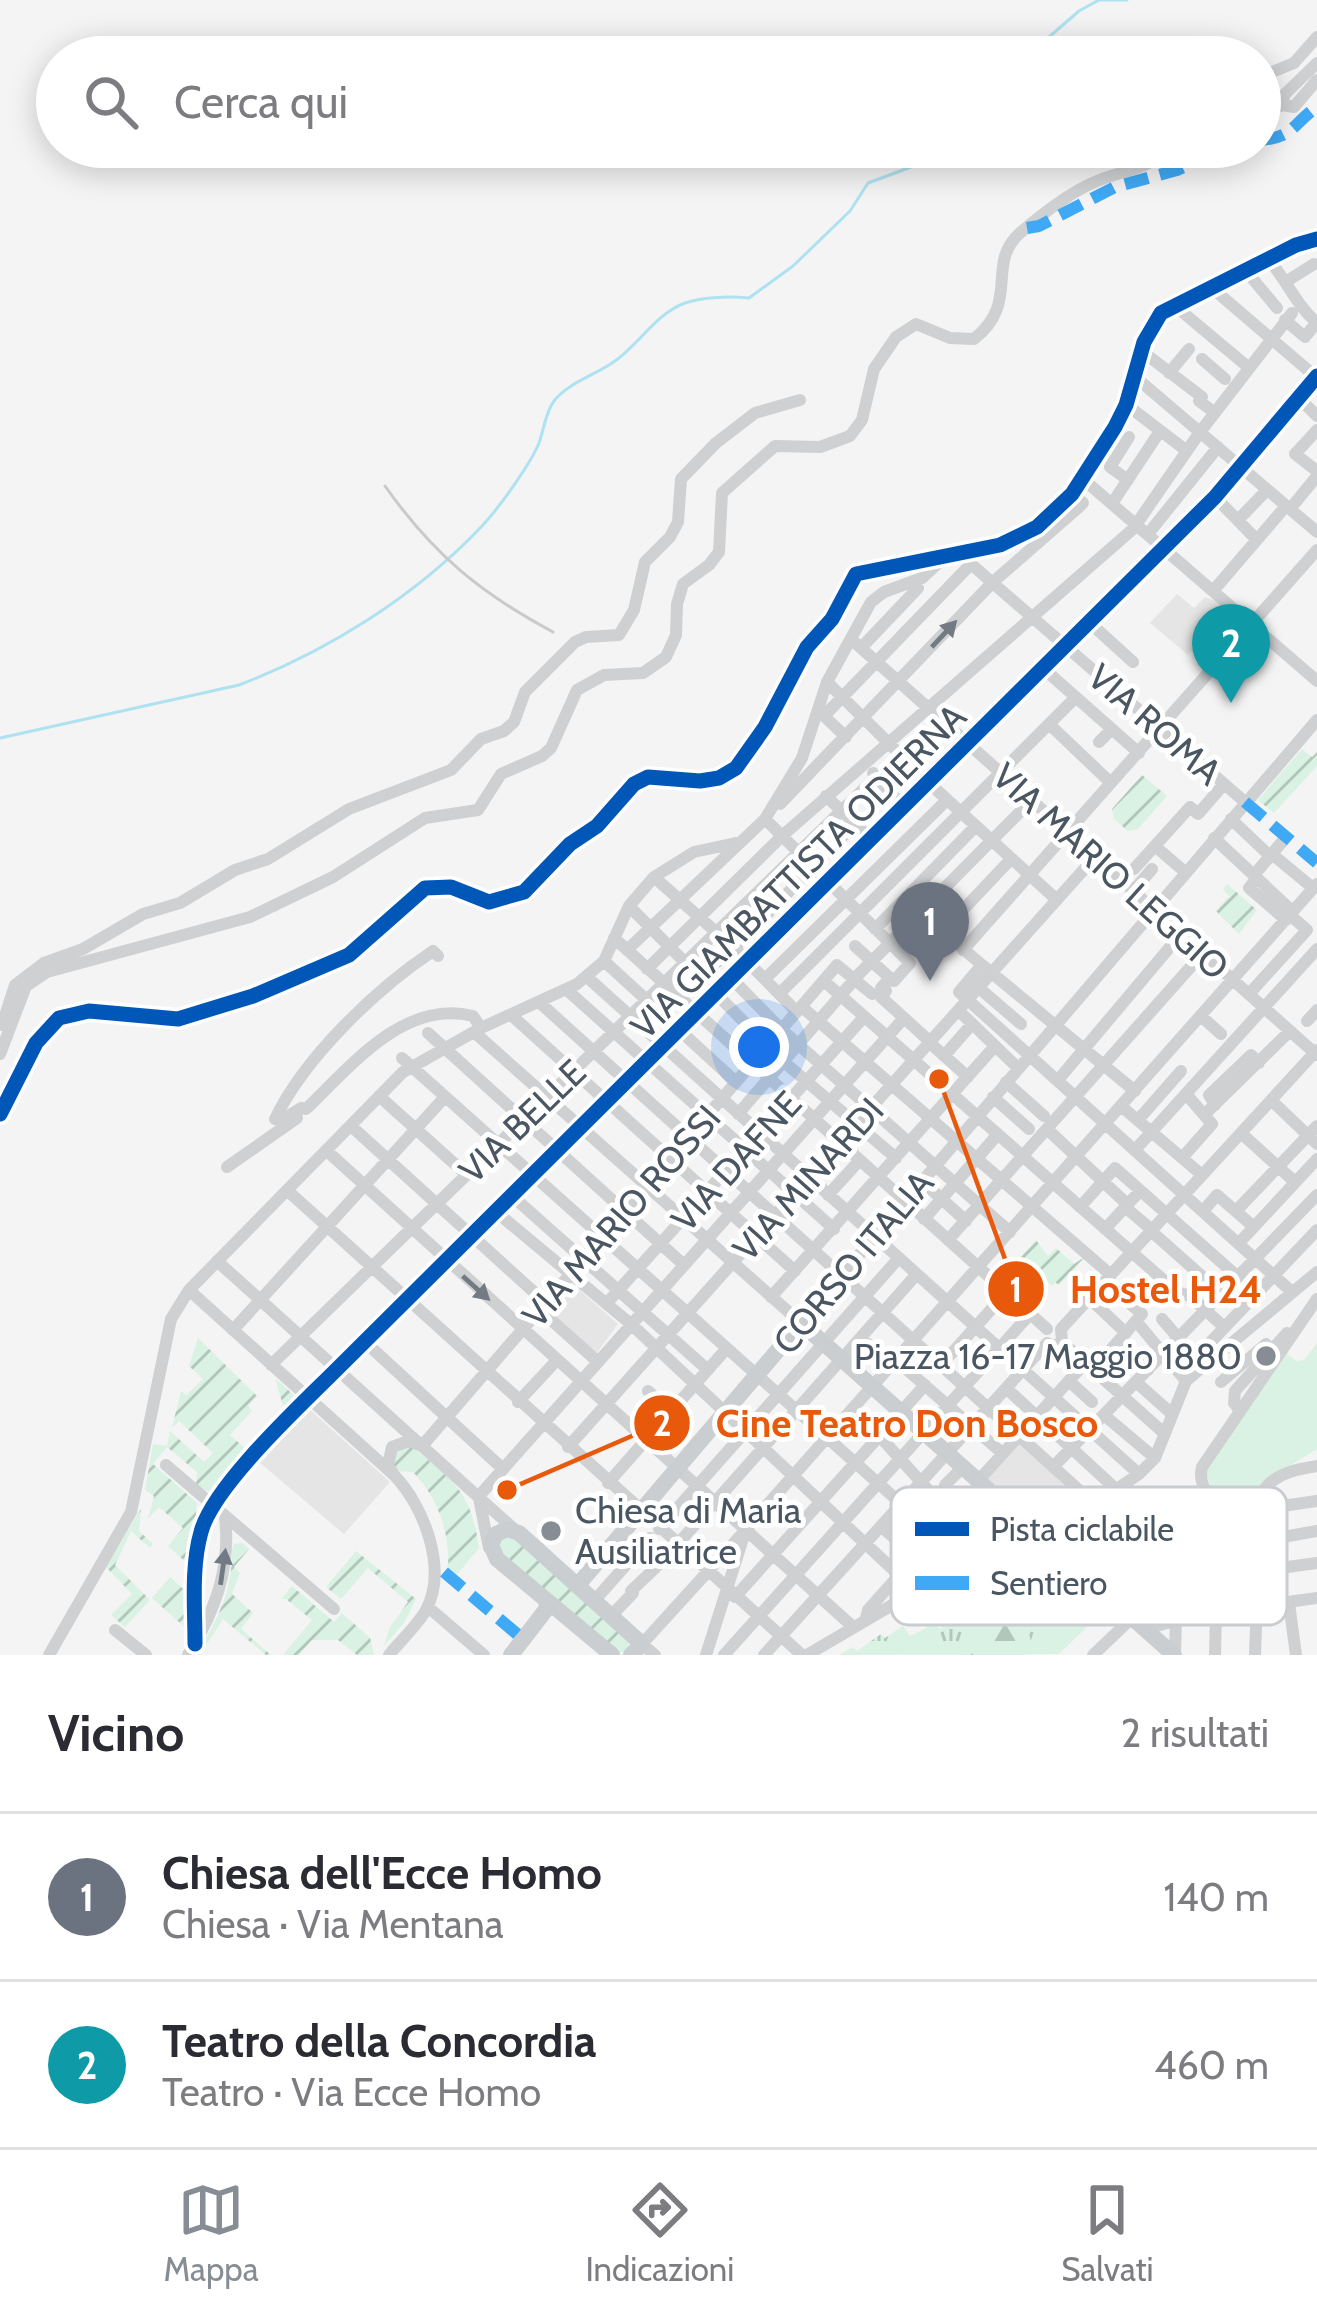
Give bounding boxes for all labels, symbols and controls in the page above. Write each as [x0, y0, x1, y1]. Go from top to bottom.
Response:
search box [36, 36, 1281, 168]
icon: search [78, 69, 144, 135]
text: Cerca qui [174, 75, 348, 129]
pin: 2 [1192, 604, 1270, 703]
one-way arrow [930, 620, 957, 649]
street label: VIA ROMA [1079, 654, 1231, 794]
street label: VIA GIAMBATTISTA ODIERNA [621, 694, 975, 1048]
street label: VIA MARIO LEGGIO [984, 753, 1238, 989]
pin: 1 [891, 882, 969, 981]
your location [729, 1017, 789, 1077]
street label: VIA BELLE [450, 1050, 594, 1192]
street label: VIA DAFNE [662, 1082, 810, 1240]
street label: VIA MINARDI [723, 1088, 893, 1270]
street label: VIA MARIO ROSSI [512, 1096, 730, 1336]
street label: CORSO ITALIA [764, 1161, 942, 1363]
callout: Hostel H24 [986, 1252, 1286, 1327]
text: Hostel H24 [1070, 1265, 1262, 1313]
text: 1 [1009, 1267, 1023, 1311]
one-way arrow [461, 1274, 490, 1301]
place label: Piazza 16-17 Maggio 1880 [854, 1334, 1242, 1378]
marker: Piazza 16-17 Maggio 1880 [1253, 1343, 1279, 1369]
callout: Cine Teatro Don Bosco [632, 1386, 1122, 1461]
text: Cine Teatro Don Bosco [716, 1399, 1098, 1447]
text: 2 [652, 1401, 672, 1445]
legend [891, 1487, 1287, 1625]
place label: Chiesa di Maria Ausiliatrice [575, 1488, 801, 1573]
text: Pista ciclabile [990, 1509, 1174, 1549]
marker: Chiesa di Maria Ausiliatrice [538, 1518, 564, 1544]
one-way arrow [214, 1548, 233, 1586]
text: Sentiero [990, 1563, 1108, 1603]
text: Vicino [48, 1702, 184, 1764]
text: 2 risultati [1121, 1709, 1269, 1757]
text: Chiesa dell'Ecce Homo [162, 1846, 602, 1900]
text: 1 [80, 1873, 94, 1921]
text: 140 m [1164, 1873, 1269, 1921]
text: Chiesa · Via Mentana [162, 1900, 503, 1948]
text: Teatro della Concordia [162, 2014, 596, 2068]
text: 2 [77, 2041, 97, 2089]
text: 460 m [1154, 2041, 1269, 2089]
text: Teatro · Via Ecce Homo [162, 2068, 541, 2116]
tab: Mappa [163, 2177, 259, 2289]
tab: Indicazioni [585, 2177, 734, 2289]
tab: Salvati [1061, 2177, 1154, 2289]

